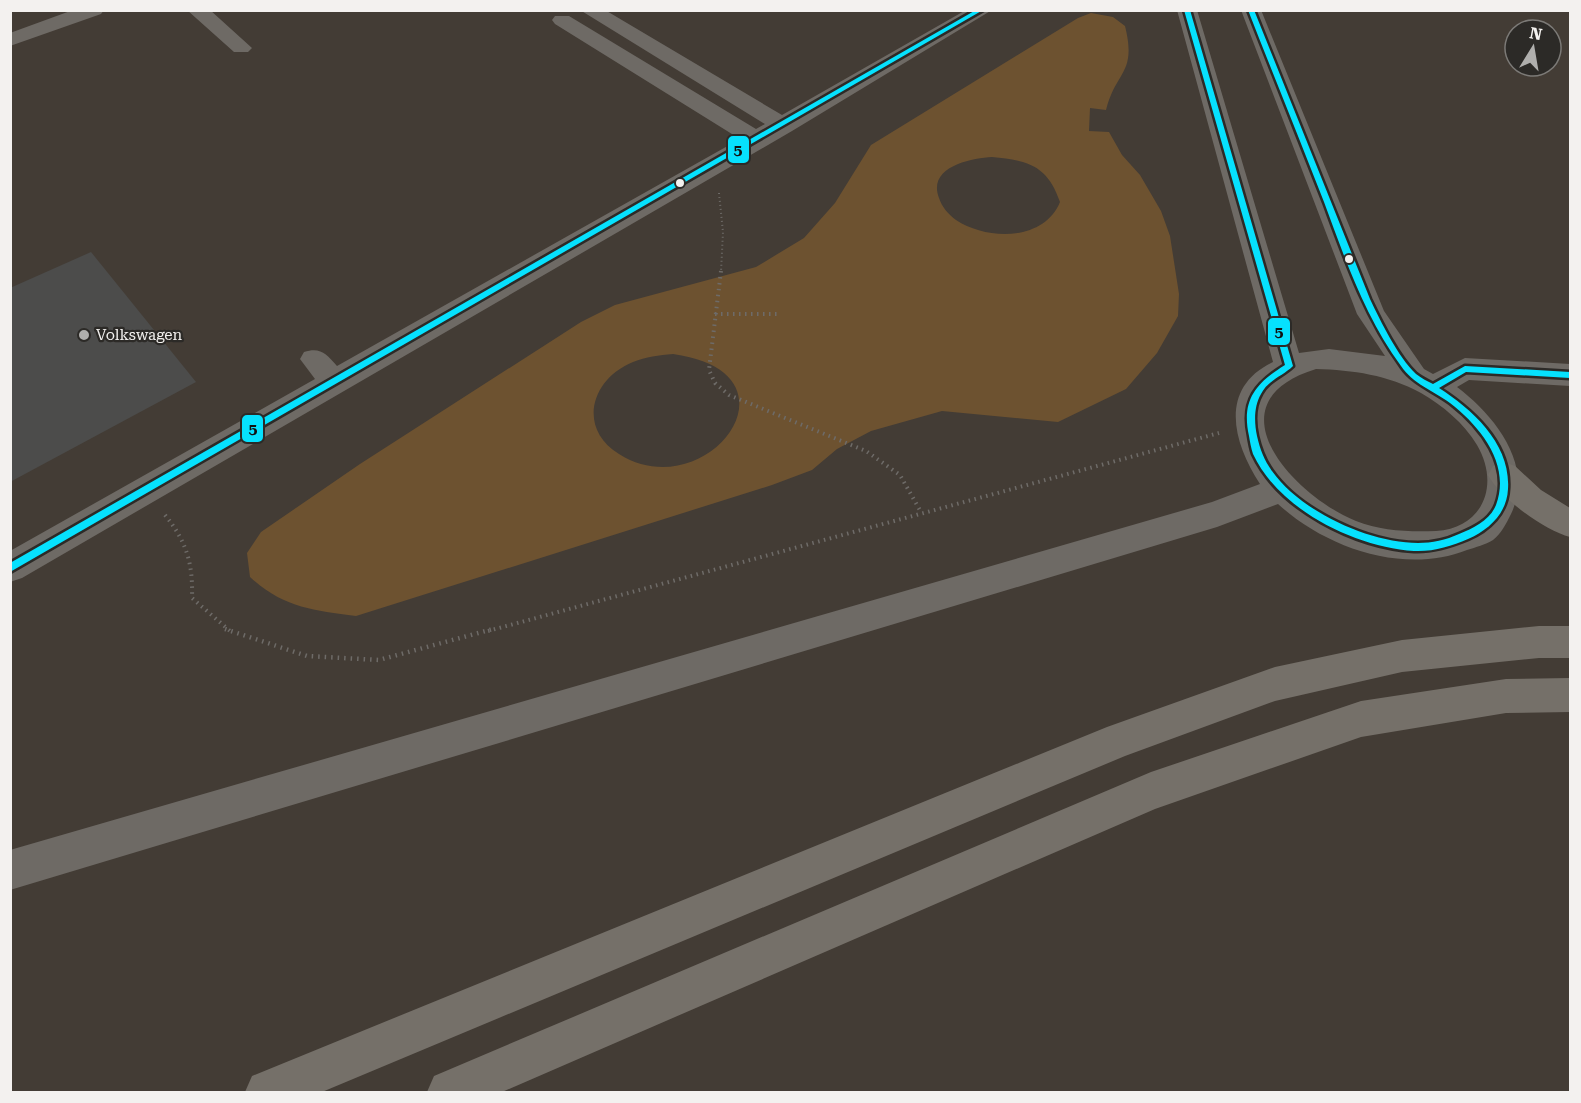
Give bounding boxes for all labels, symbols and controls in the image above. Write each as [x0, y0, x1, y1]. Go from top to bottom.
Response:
north arrow [1503, 18, 1563, 78]
text: N [1528, 23, 1544, 44]
line badge: 5 [727, 135, 750, 164]
text: 5 [734, 140, 743, 159]
unlabelled marker [674, 177, 686, 189]
unlabelled marker [1343, 253, 1355, 265]
line badge: 5 [1267, 317, 1291, 346]
text: 5 [1275, 322, 1284, 341]
place label: Volkswagen [96, 326, 183, 344]
marker: Volkswagen [77, 328, 91, 342]
line badge: 5 [241, 414, 264, 443]
text: 5 [249, 419, 258, 438]

